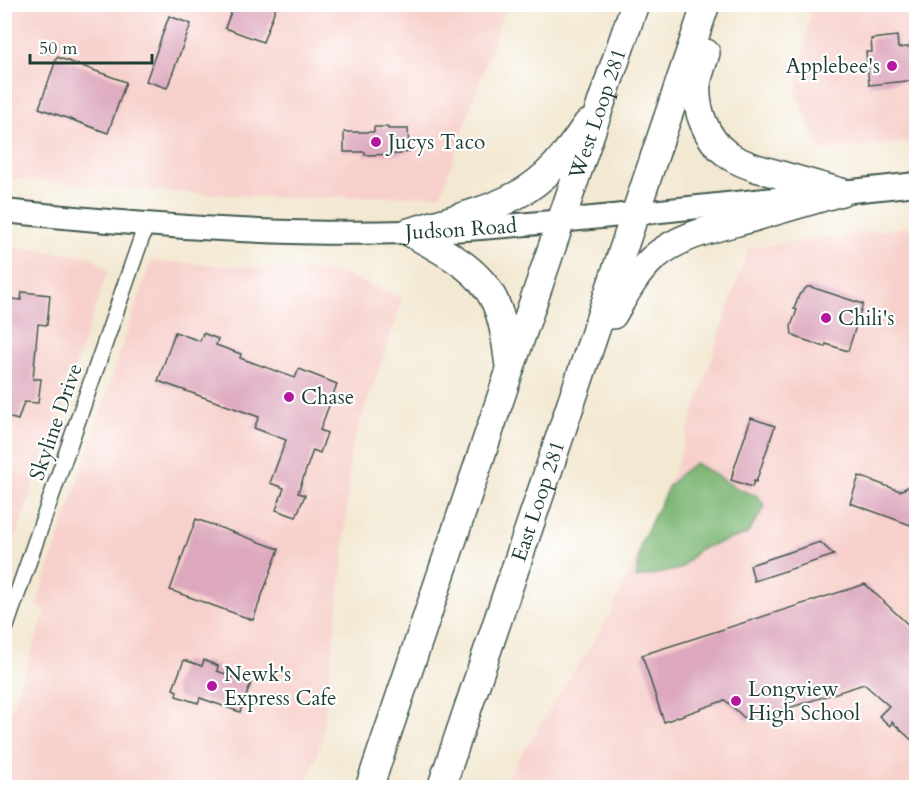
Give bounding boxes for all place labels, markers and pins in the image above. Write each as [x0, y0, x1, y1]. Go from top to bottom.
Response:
place label: Applebee's [786, 52, 880, 81]
marker: Applebee's [885, 59, 899, 73]
place label: Jucys Taco [385, 128, 485, 157]
marker: Jucys Taco [369, 135, 383, 149]
place label: Chili's [838, 304, 895, 333]
marker: Chili's [819, 311, 833, 325]
place label: Chase [301, 383, 354, 412]
marker: Chase [282, 390, 296, 404]
place label: Newk's Express Cafe [224, 660, 337, 713]
place label: Longview High School [748, 675, 860, 728]
marker: Newk's Express Cafe [205, 679, 219, 693]
marker: Longview High School [729, 694, 743, 708]

